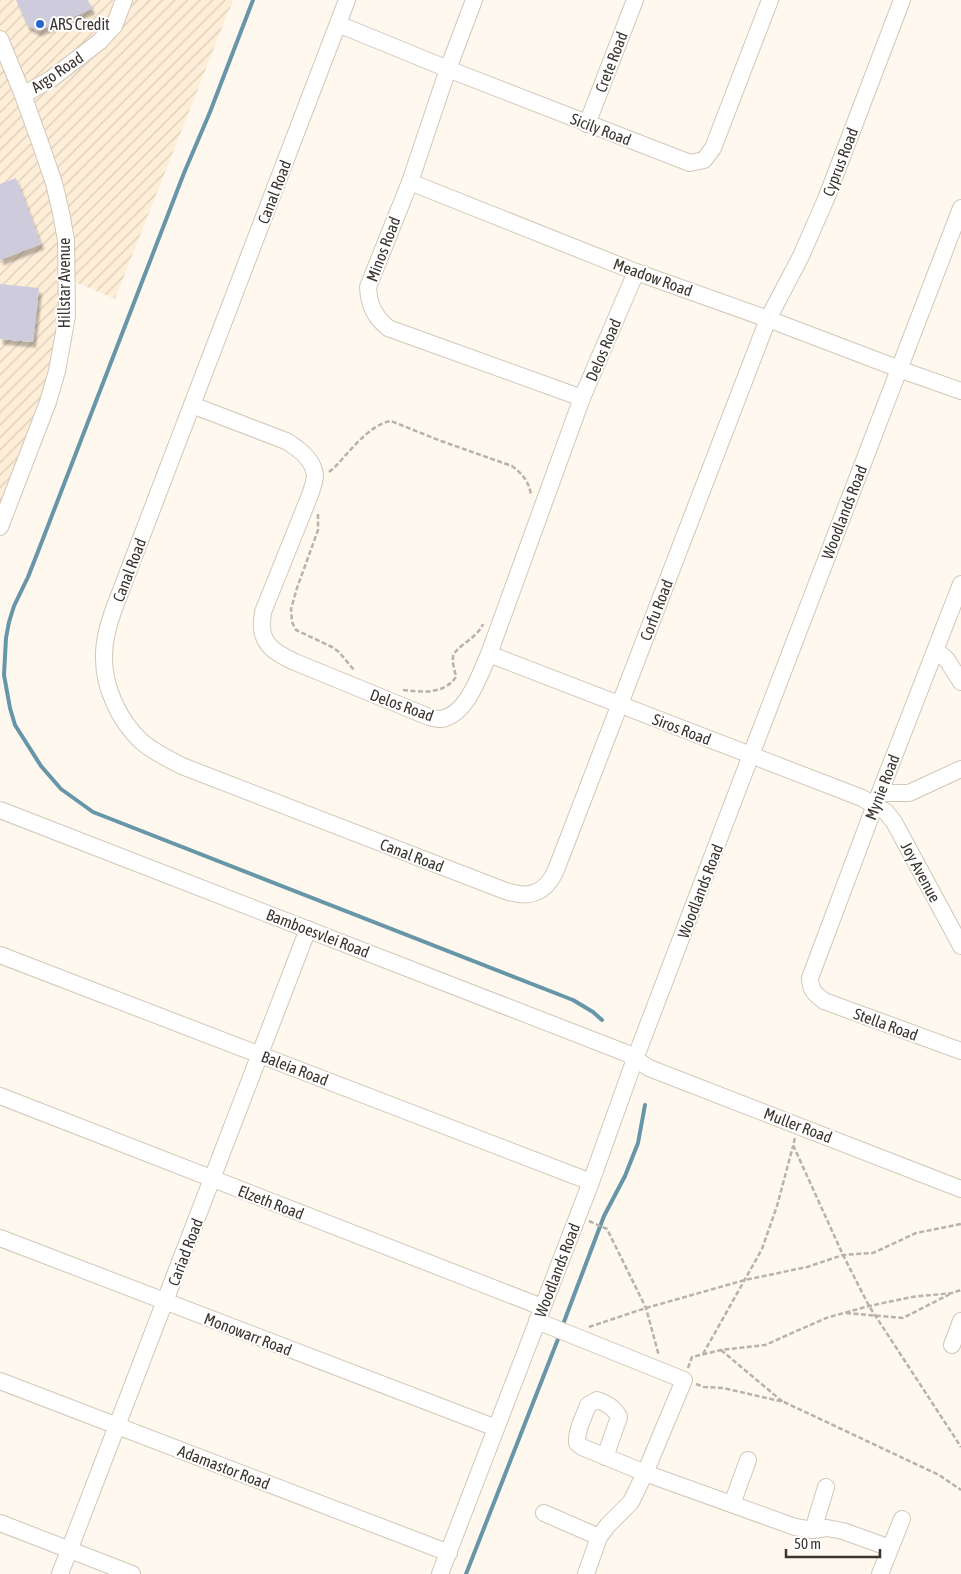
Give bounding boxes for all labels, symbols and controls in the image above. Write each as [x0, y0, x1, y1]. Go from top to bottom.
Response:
place label: ARS Credit [50, 15, 110, 33]
marker: ARS Credit [34, 18, 46, 30]
street label: Crete Road [591, 29, 631, 95]
street label: Argo Road [28, 48, 87, 97]
street label: Sicily Road [568, 109, 634, 150]
street label: Cyprus Road [819, 125, 862, 199]
street label: Canal Road [254, 158, 294, 226]
street label: Minos Road [362, 214, 404, 284]
street label: Hillstar Avenue [55, 238, 73, 328]
street label: Meadow Road [611, 254, 695, 300]
street label: Delos Road [582, 316, 624, 384]
street label: Woodlands Road [818, 462, 870, 562]
street label: Canal Road [109, 536, 149, 604]
street label: Corfu Road [636, 577, 676, 643]
street label: Delos Road [368, 685, 436, 725]
street label: Siros Road [650, 710, 714, 748]
street label: Mynie Road [861, 752, 904, 823]
street label: Canal Road [378, 835, 446, 875]
street label: Joy Avenue [897, 839, 944, 906]
street label: Woodlands Road [674, 841, 726, 941]
street label: Bamboesvlei Road [264, 905, 372, 961]
street label: Stella Road [851, 1004, 921, 1044]
street label: Baleia Road [259, 1047, 331, 1089]
street label: Muller Road [761, 1104, 835, 1146]
street label: Elzeth Road [236, 1181, 306, 1223]
street label: Cariad Road [164, 1216, 206, 1288]
street label: Woodlands Road [531, 1220, 583, 1320]
street label: Monowarr Road [202, 1309, 294, 1359]
street label: Adamastor Road [176, 1441, 272, 1493]
scale bar [786, 1526, 880, 1558]
text: 50 m [794, 1535, 821, 1552]

